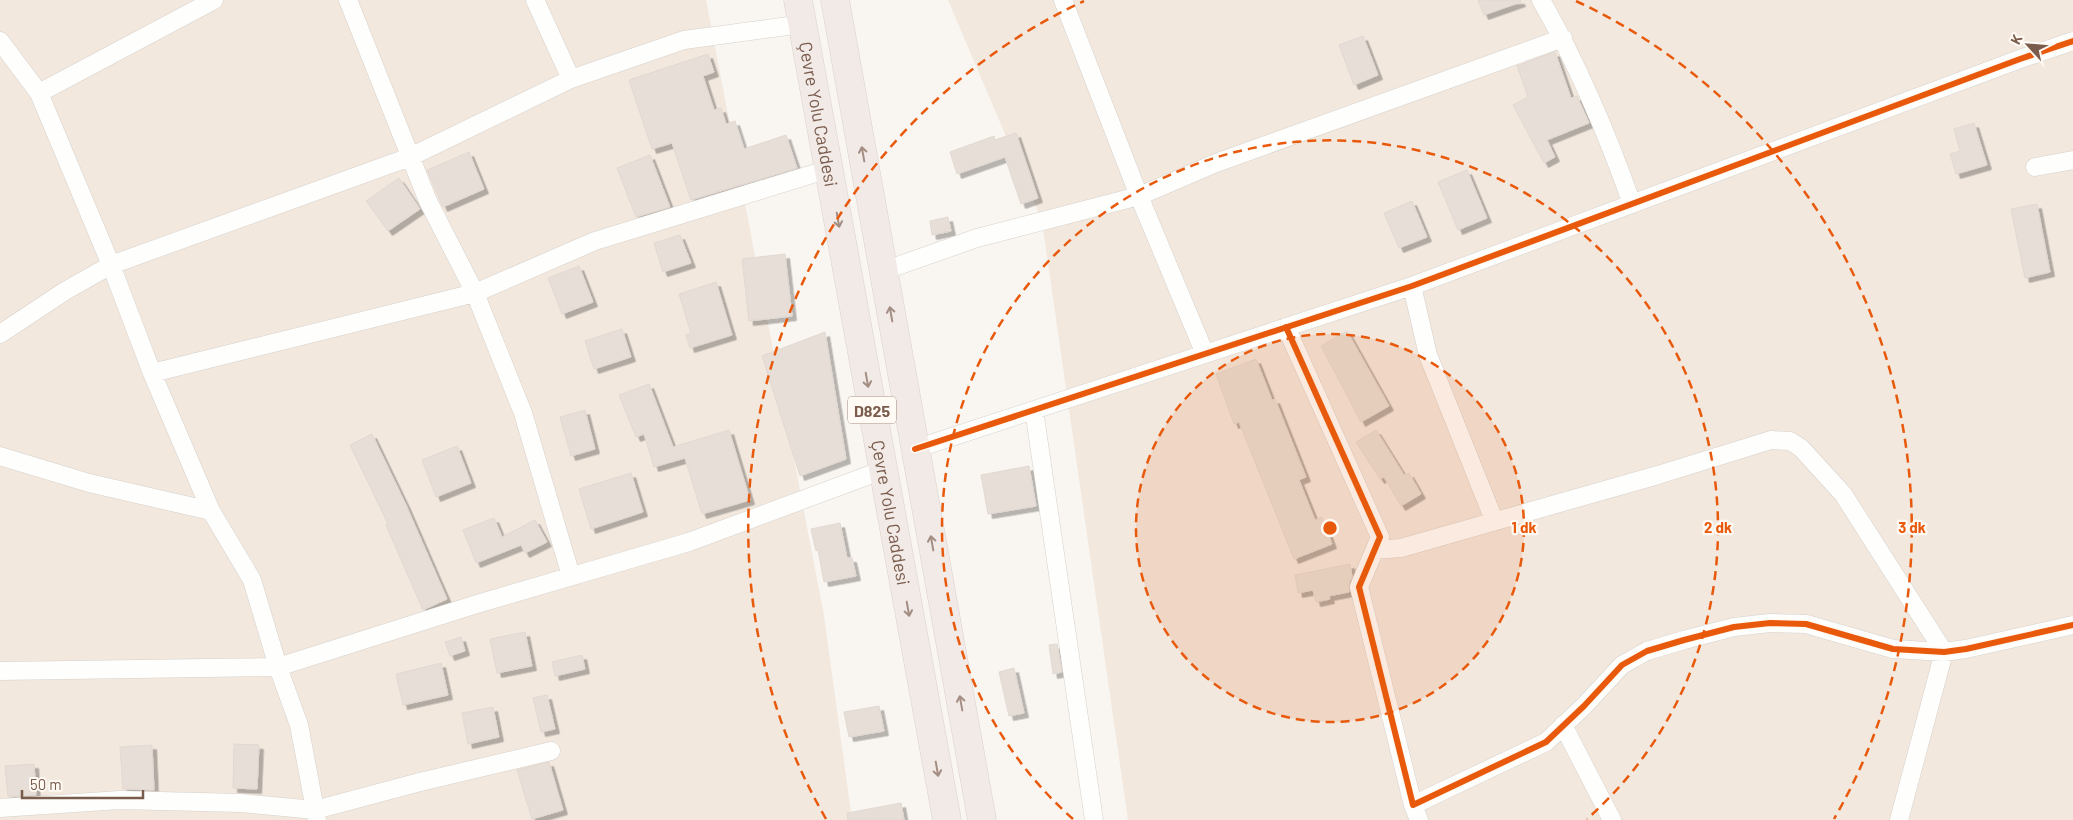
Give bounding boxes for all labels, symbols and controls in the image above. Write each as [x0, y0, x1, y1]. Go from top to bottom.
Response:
north arrow [2003, 20, 2053, 70]
text: K [2006, 31, 2026, 47]
street label: Çevre Yolu Caddesi [795, 40, 843, 189]
one-way arrow [857, 147, 867, 163]
one-way arrow [834, 212, 844, 228]
one-way arrow [886, 307, 896, 323]
one-way arrow [863, 372, 873, 388]
road number: D825 [848, 396, 896, 424]
street label: Çevre Yolu Caddesi [867, 438, 915, 587]
text: 1 dk [1512, 518, 1536, 536]
text: 2 dk [1704, 518, 1732, 536]
text: 3 dk [1898, 518, 1926, 536]
centre of rings [1321, 519, 1339, 537]
one-way arrow [927, 536, 936, 552]
one-way arrow [904, 600, 914, 616]
one-way arrow [956, 696, 965, 712]
one-way arrow [933, 760, 943, 776]
scale bar [22, 768, 144, 800]
text: 50 m [30, 775, 62, 793]

